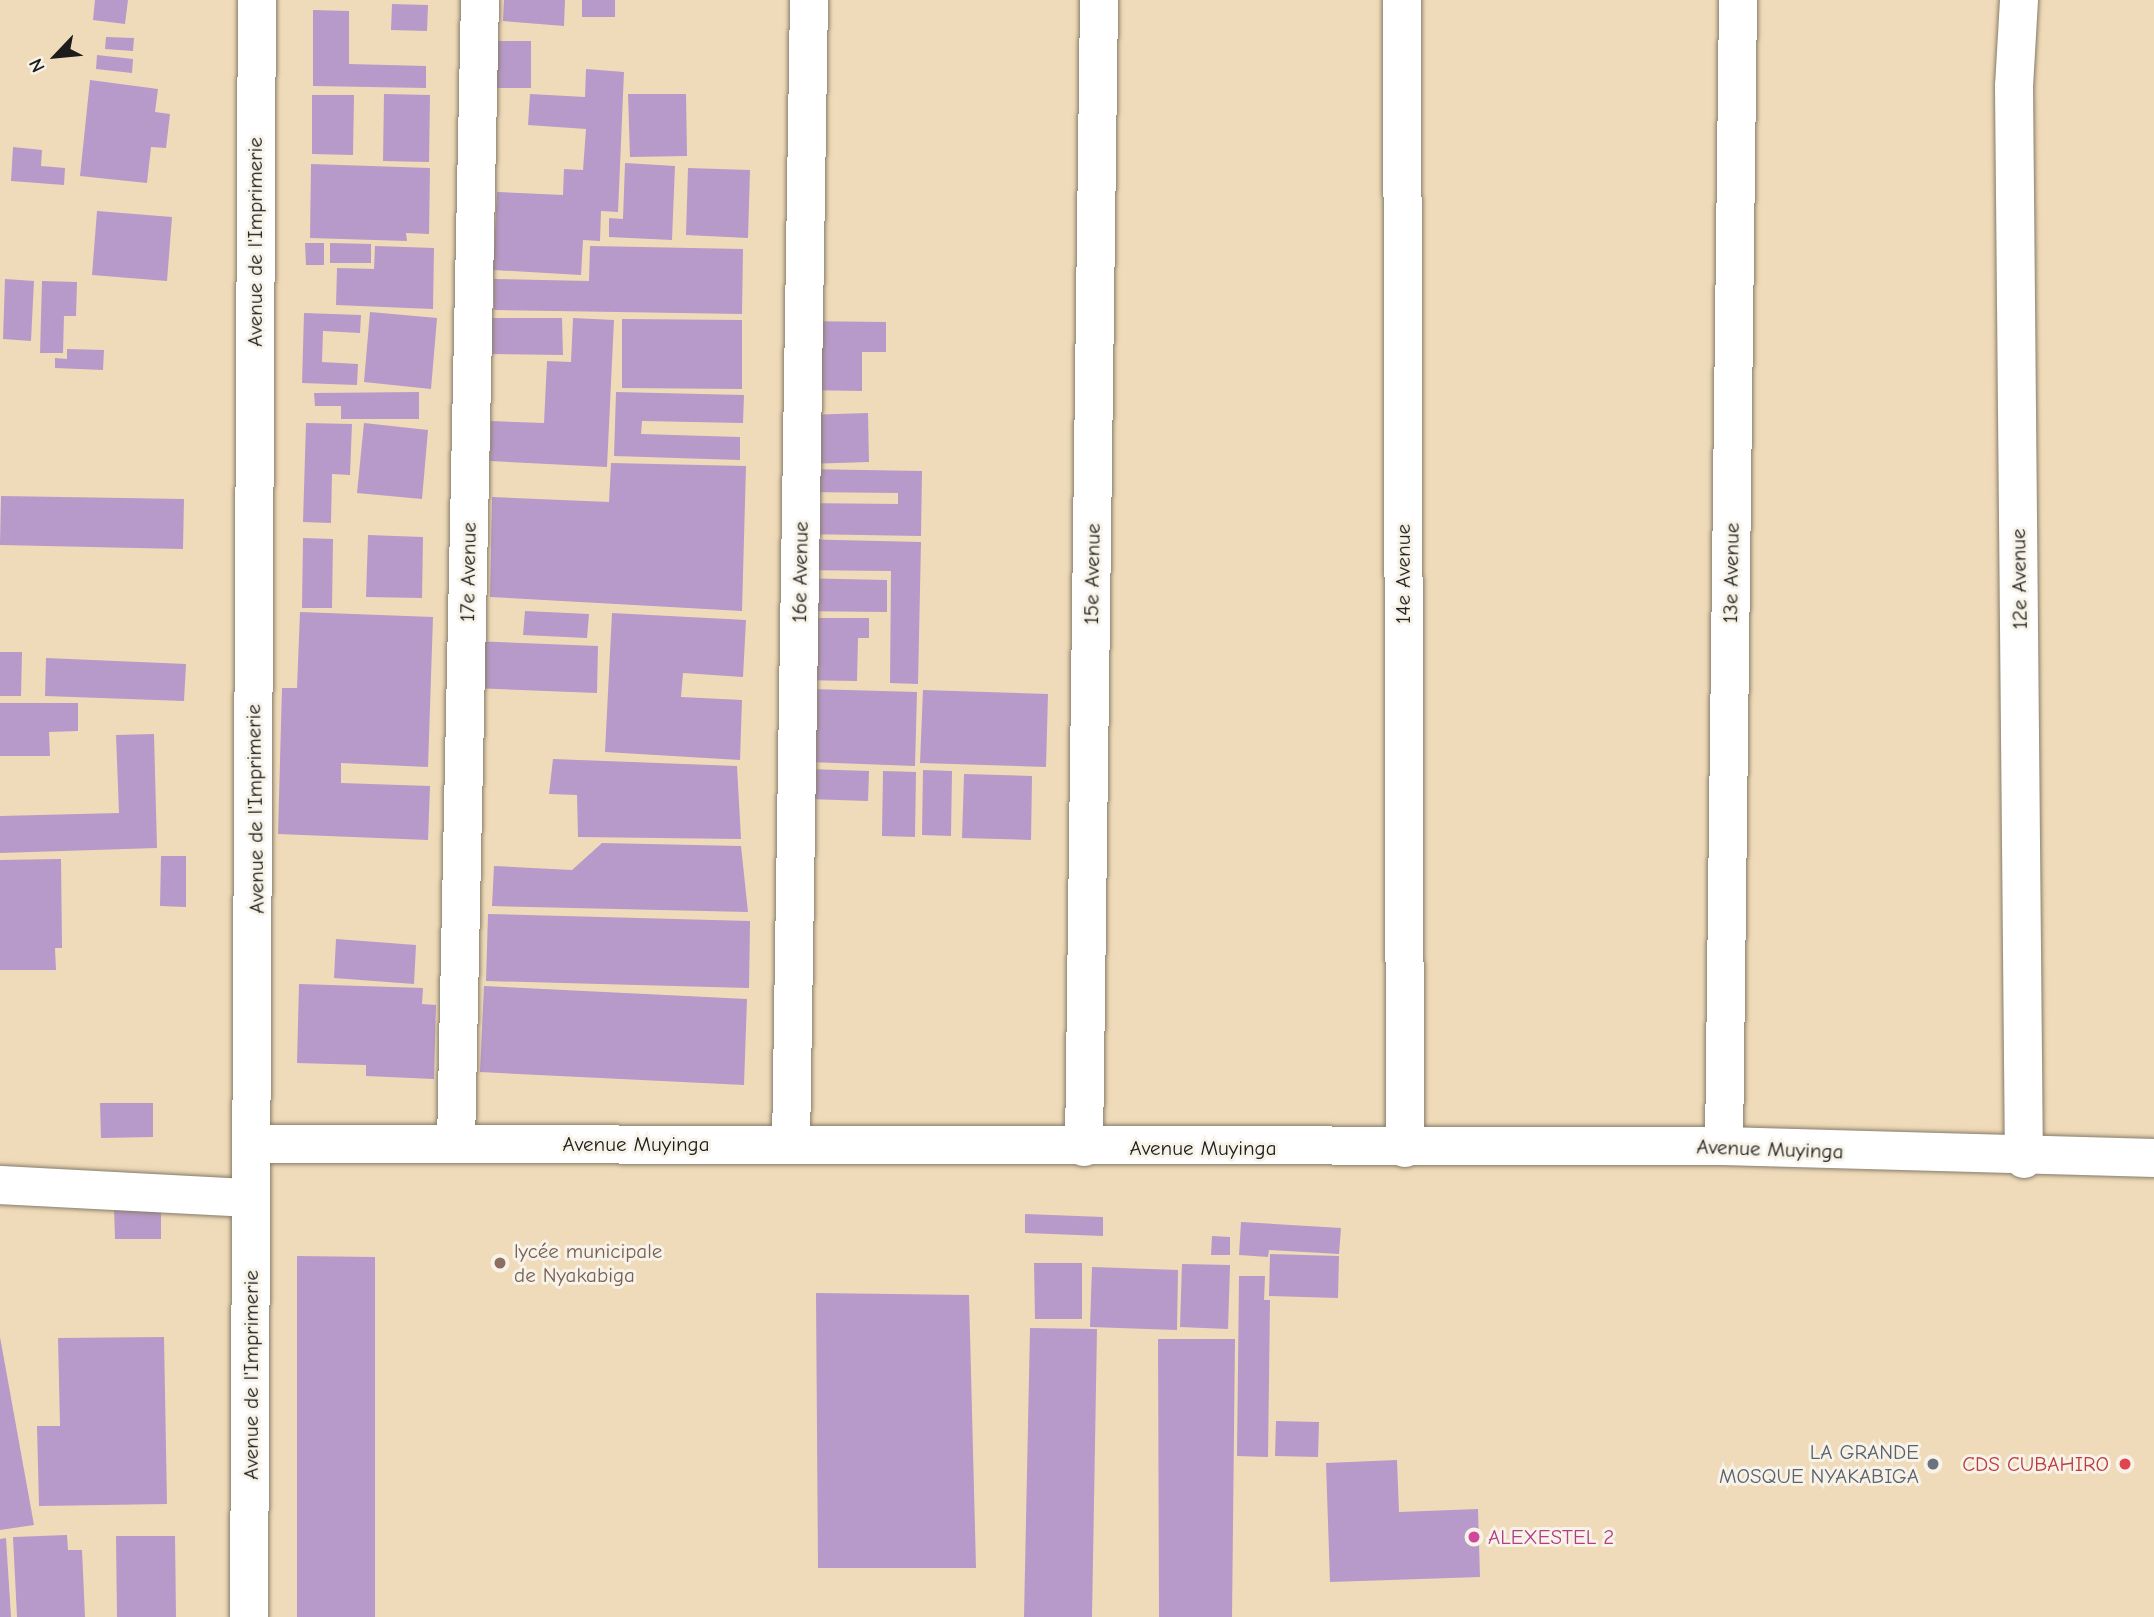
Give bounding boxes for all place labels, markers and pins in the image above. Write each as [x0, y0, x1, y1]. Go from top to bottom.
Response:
place label: lycée municipale de Nyakabiga [514, 1238, 662, 1288]
marker: lycée municipale de Nyakabiga [492, 1255, 508, 1271]
place label: LA GRANDE MOSQUE NYAKABIGA [1719, 1439, 1919, 1489]
place label: CDS CUBAHIRO [1962, 1451, 2109, 1477]
marker: CDS CUBAHIRO [2115, 1454, 2135, 1474]
marker: LA GRANDE MOSQUE NYAKABIGA [1925, 1456, 1941, 1472]
place label: ALEXESTEL 2 [1488, 1524, 1614, 1550]
marker: ALEXESTEL 2 [1466, 1529, 1482, 1545]

